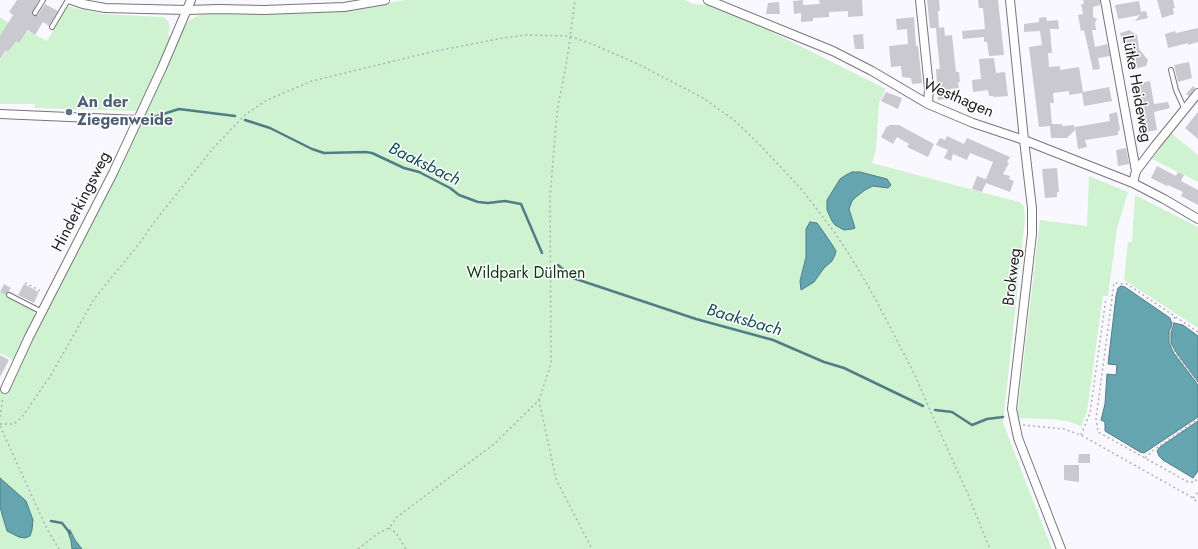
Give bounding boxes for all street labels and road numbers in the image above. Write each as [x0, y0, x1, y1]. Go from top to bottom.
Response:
street label: Lütke Heideweg [1117, 34, 1155, 144]
street label: Westhagen [920, 76, 996, 122]
street label: Hinderkingsweg [48, 149, 116, 255]
street label: Brokweg [1000, 247, 1026, 307]

